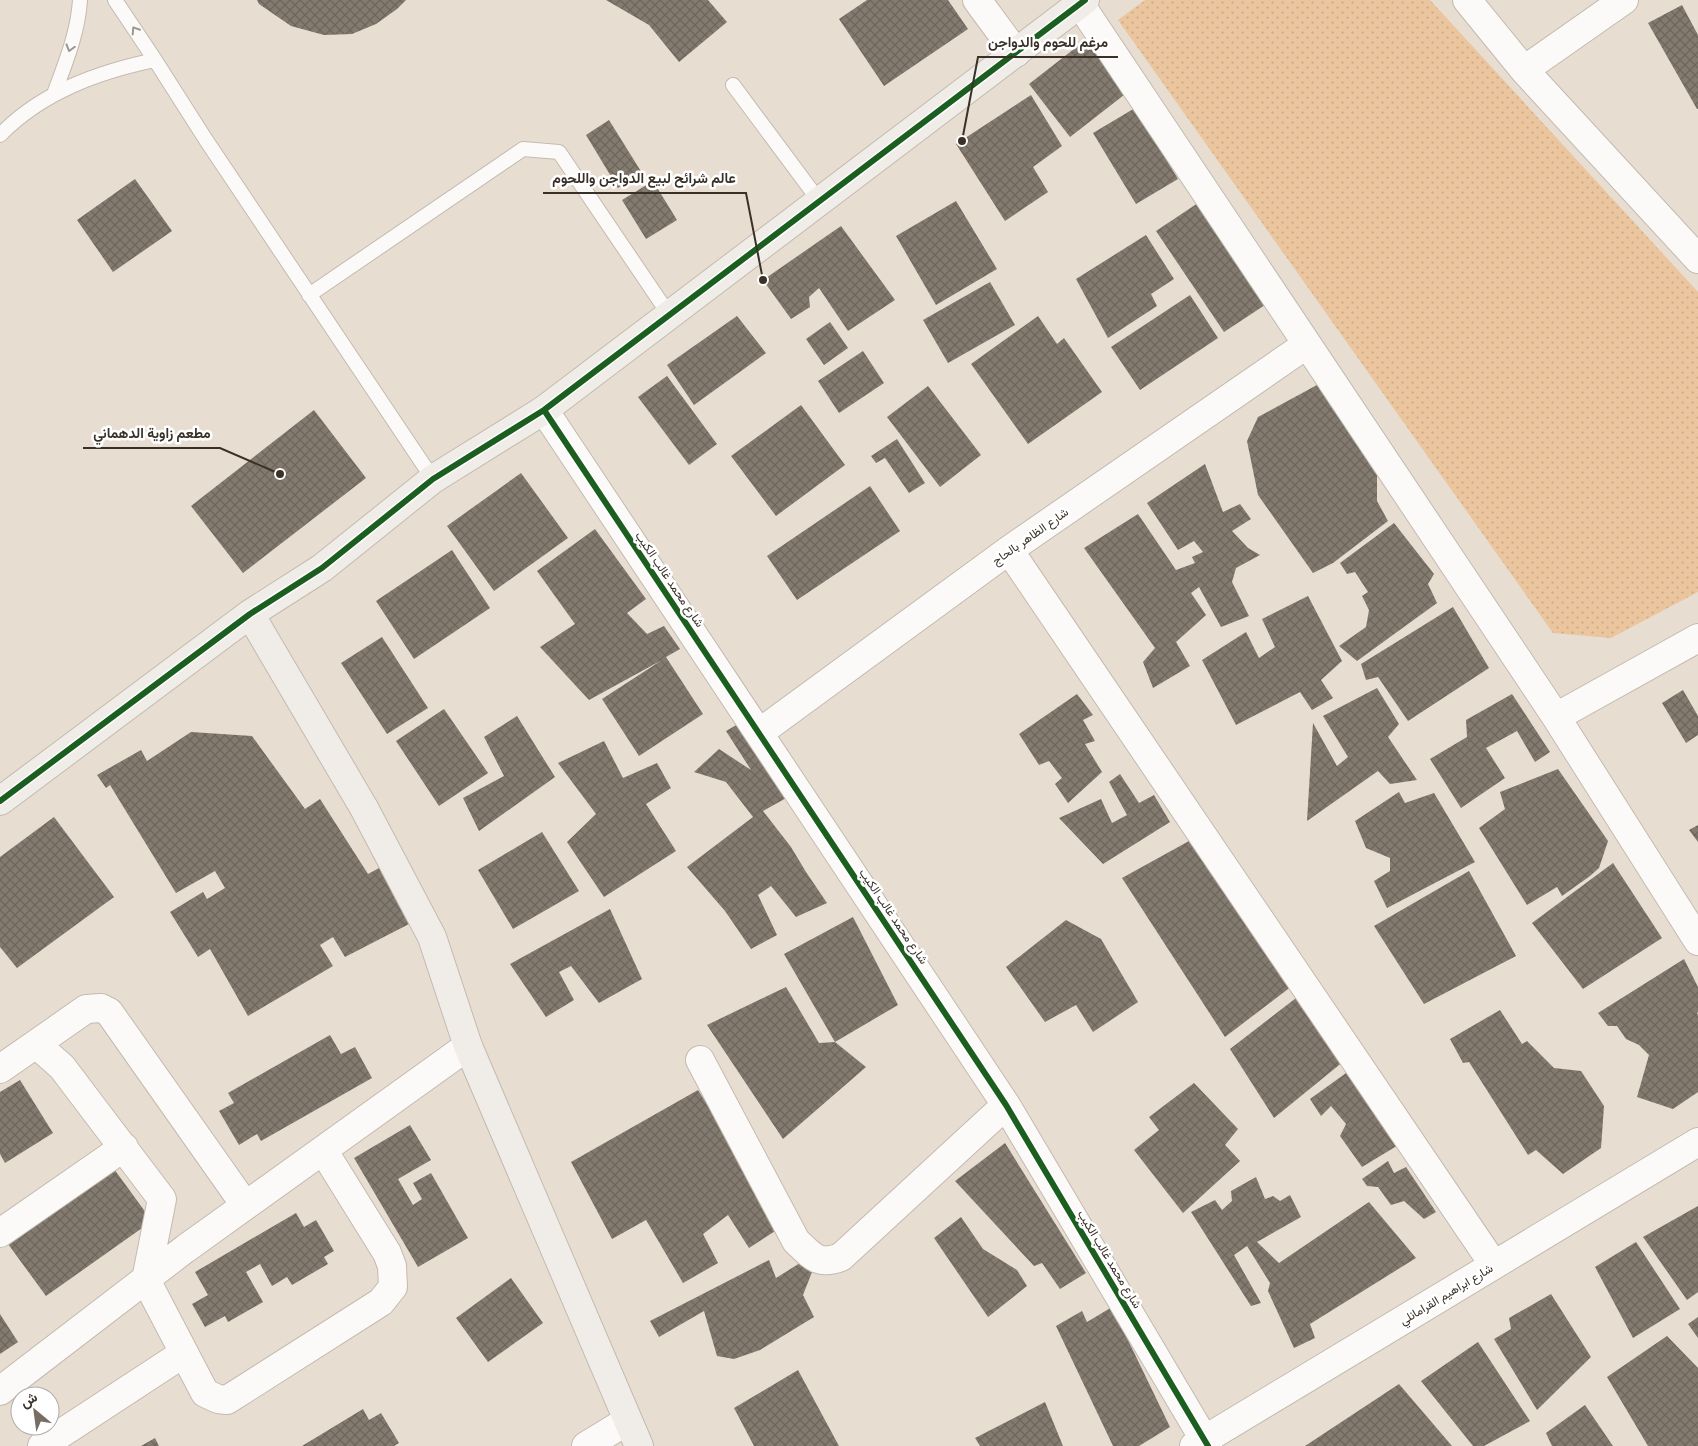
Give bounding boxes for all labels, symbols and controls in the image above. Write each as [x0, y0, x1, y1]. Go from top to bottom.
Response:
one-way arrow [132, 26, 141, 36]
callout: مرغم للحوم والدواجن [978, 28, 1118, 57]
text: مرغم للحوم والدواجن [988, 33, 1108, 51]
one-way arrow [66, 43, 76, 51]
callout: عالم شرائح لبيع الدواجن واللحوم [543, 164, 746, 193]
text: عالم شرائح لبيع الدواجن واللحوم [552, 169, 736, 188]
callout: مطعم زاوية الدهماني [83, 419, 220, 448]
text: مطعم زاوية الدهماني [93, 424, 211, 445]
street label: شارع الظاهر بالحاج [989, 504, 1072, 570]
street label: شارع محمد غالب الكيب [631, 528, 708, 631]
street label: شارع محمد غالب الكيب [855, 865, 932, 968]
street label: شارع محمد غالب الكيب [1073, 1207, 1145, 1312]
street label: شارع ابراهيم القرامانلي [1397, 1260, 1497, 1330]
north arrow [10, 1386, 60, 1436]
text: ش [17, 1388, 41, 1412]

